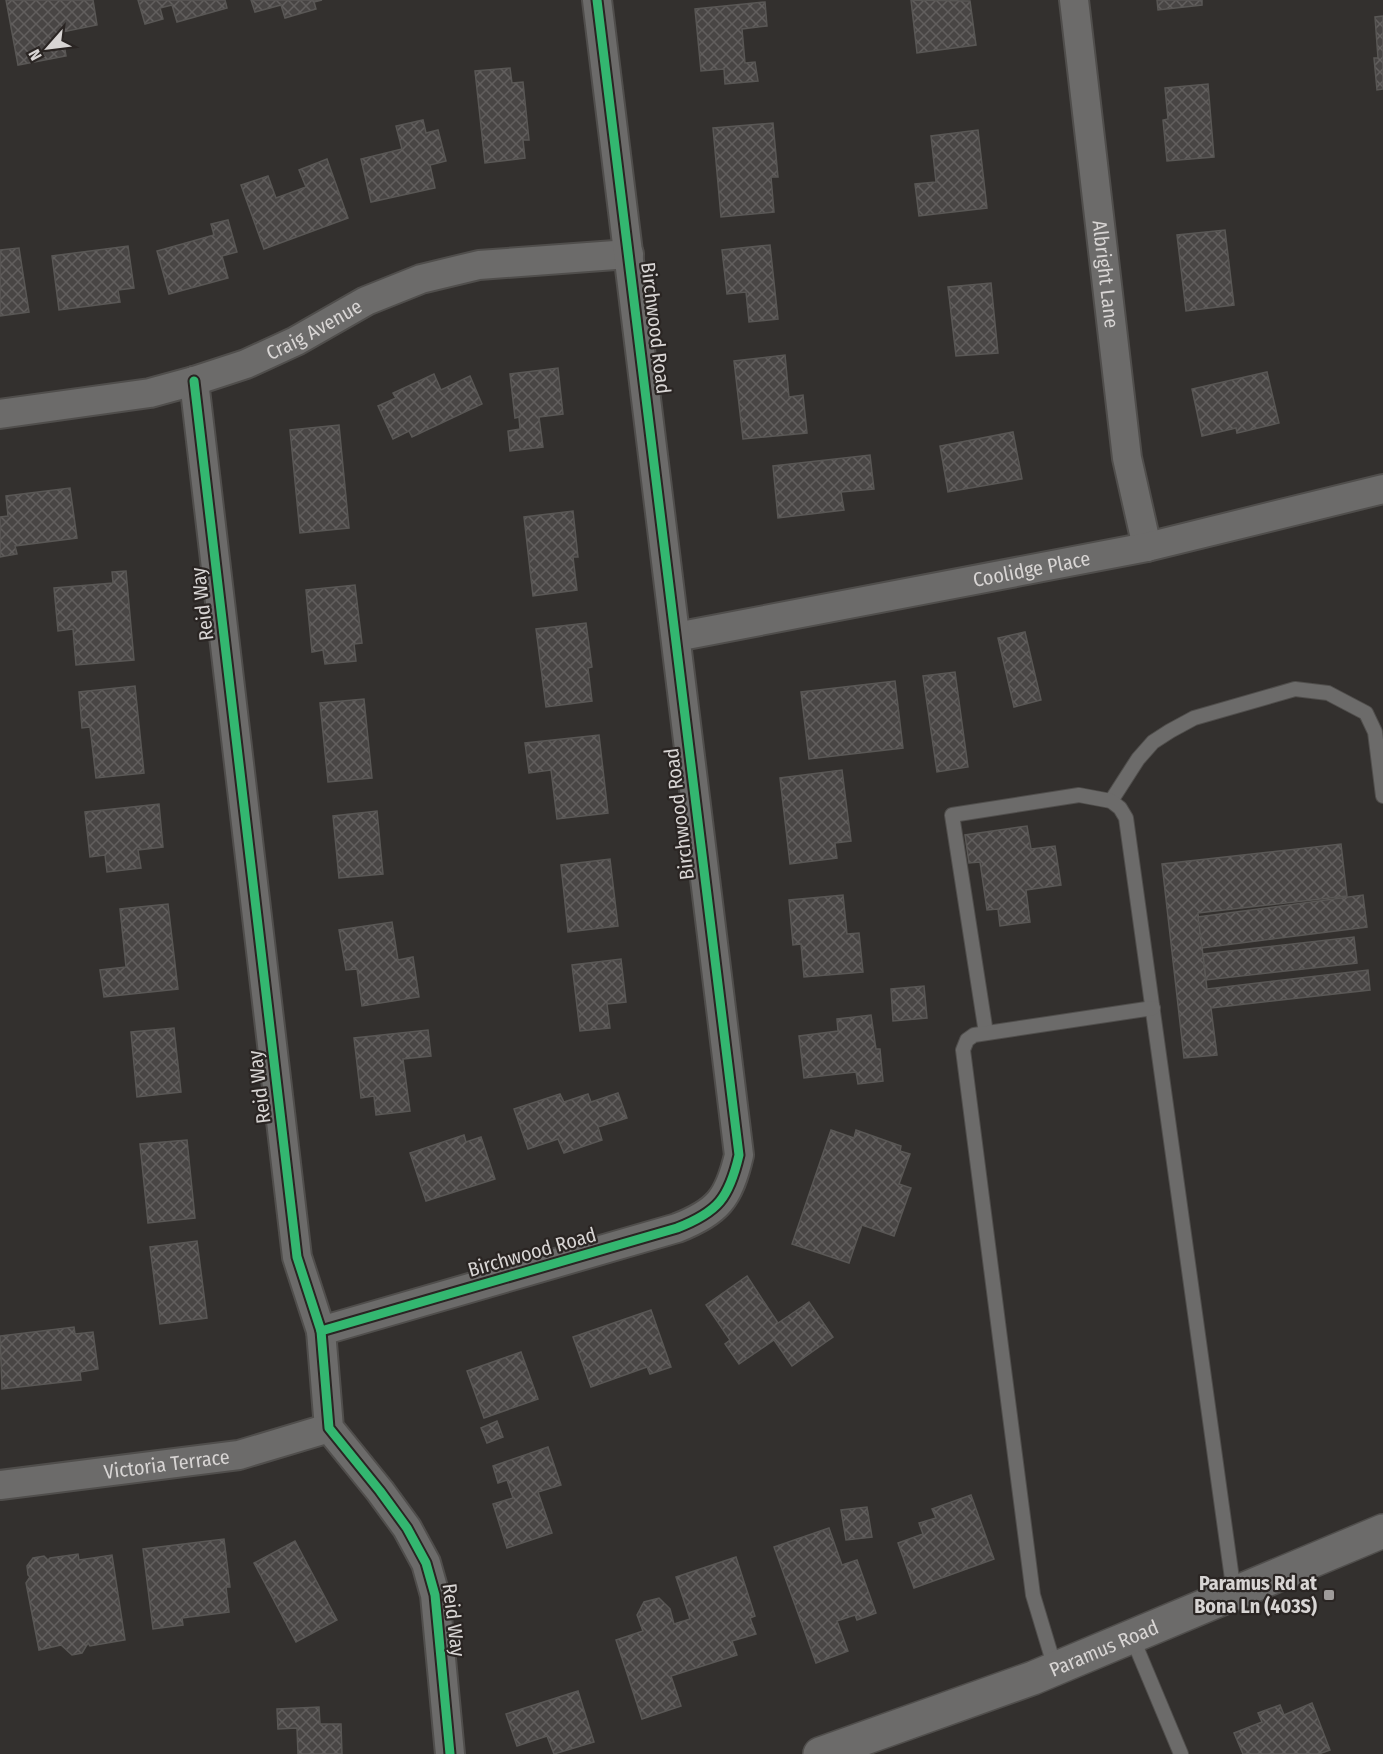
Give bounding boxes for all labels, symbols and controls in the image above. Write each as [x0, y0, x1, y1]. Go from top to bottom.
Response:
north arrow [18, 18, 78, 78]
text: N [25, 46, 46, 64]
street label: Albright Lane [1088, 219, 1124, 330]
street label: Birchwood Road [636, 261, 676, 395]
street label: Craig Avenue [262, 294, 366, 365]
street label: Coolidge Place [971, 546, 1092, 592]
street label: Reid Way [186, 566, 218, 642]
street label: Birchwood Road [659, 747, 699, 881]
street label: Reid Way [243, 1049, 275, 1125]
street label: Birchwood Road [465, 1222, 599, 1282]
street label: Victoria Terrace [102, 1444, 231, 1484]
place label: Paramus Rd at Bona Ln (403S) [1194, 1571, 1318, 1618]
street label: Reid Way [438, 1582, 470, 1658]
marker: Paramus Rd at Bona Ln (403S) [1322, 1588, 1336, 1602]
street label: Paramus Road [1046, 1615, 1162, 1682]

